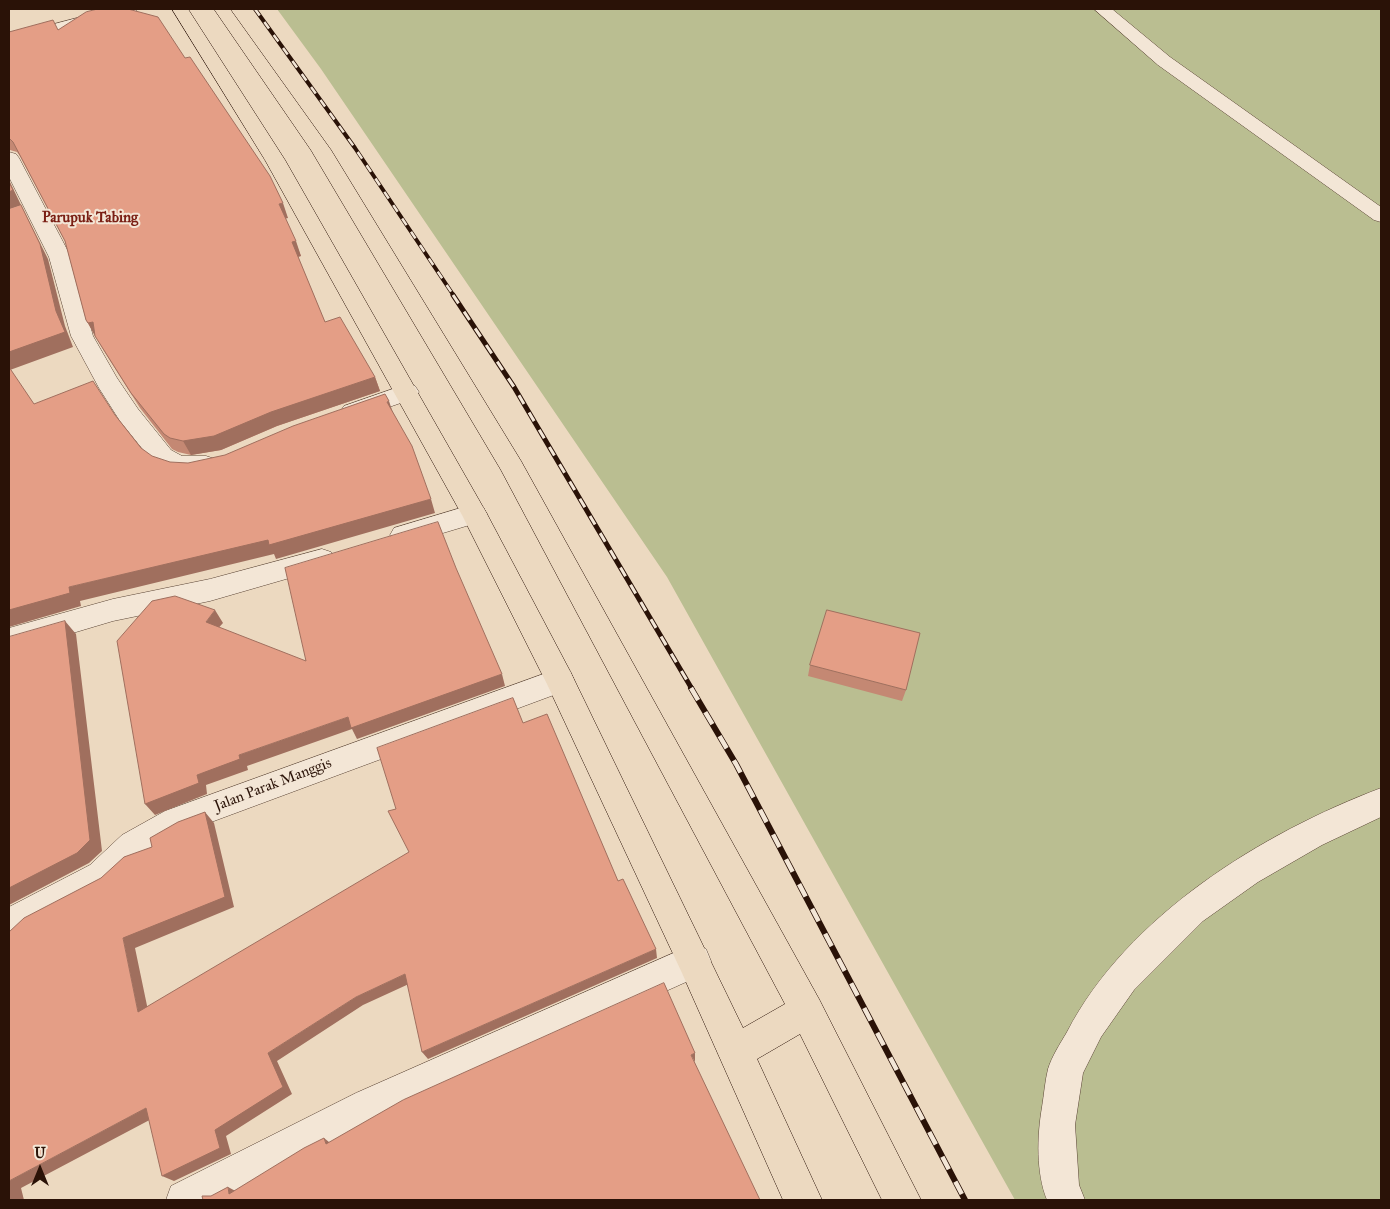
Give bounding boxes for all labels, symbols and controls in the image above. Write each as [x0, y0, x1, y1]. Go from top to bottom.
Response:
district label: Parupuk Tabing [42, 209, 138, 227]
street label: Jalan Parak Manggis [212, 754, 334, 816]
north arrow [15, 1144, 65, 1194]
text: U [34, 1145, 46, 1162]

